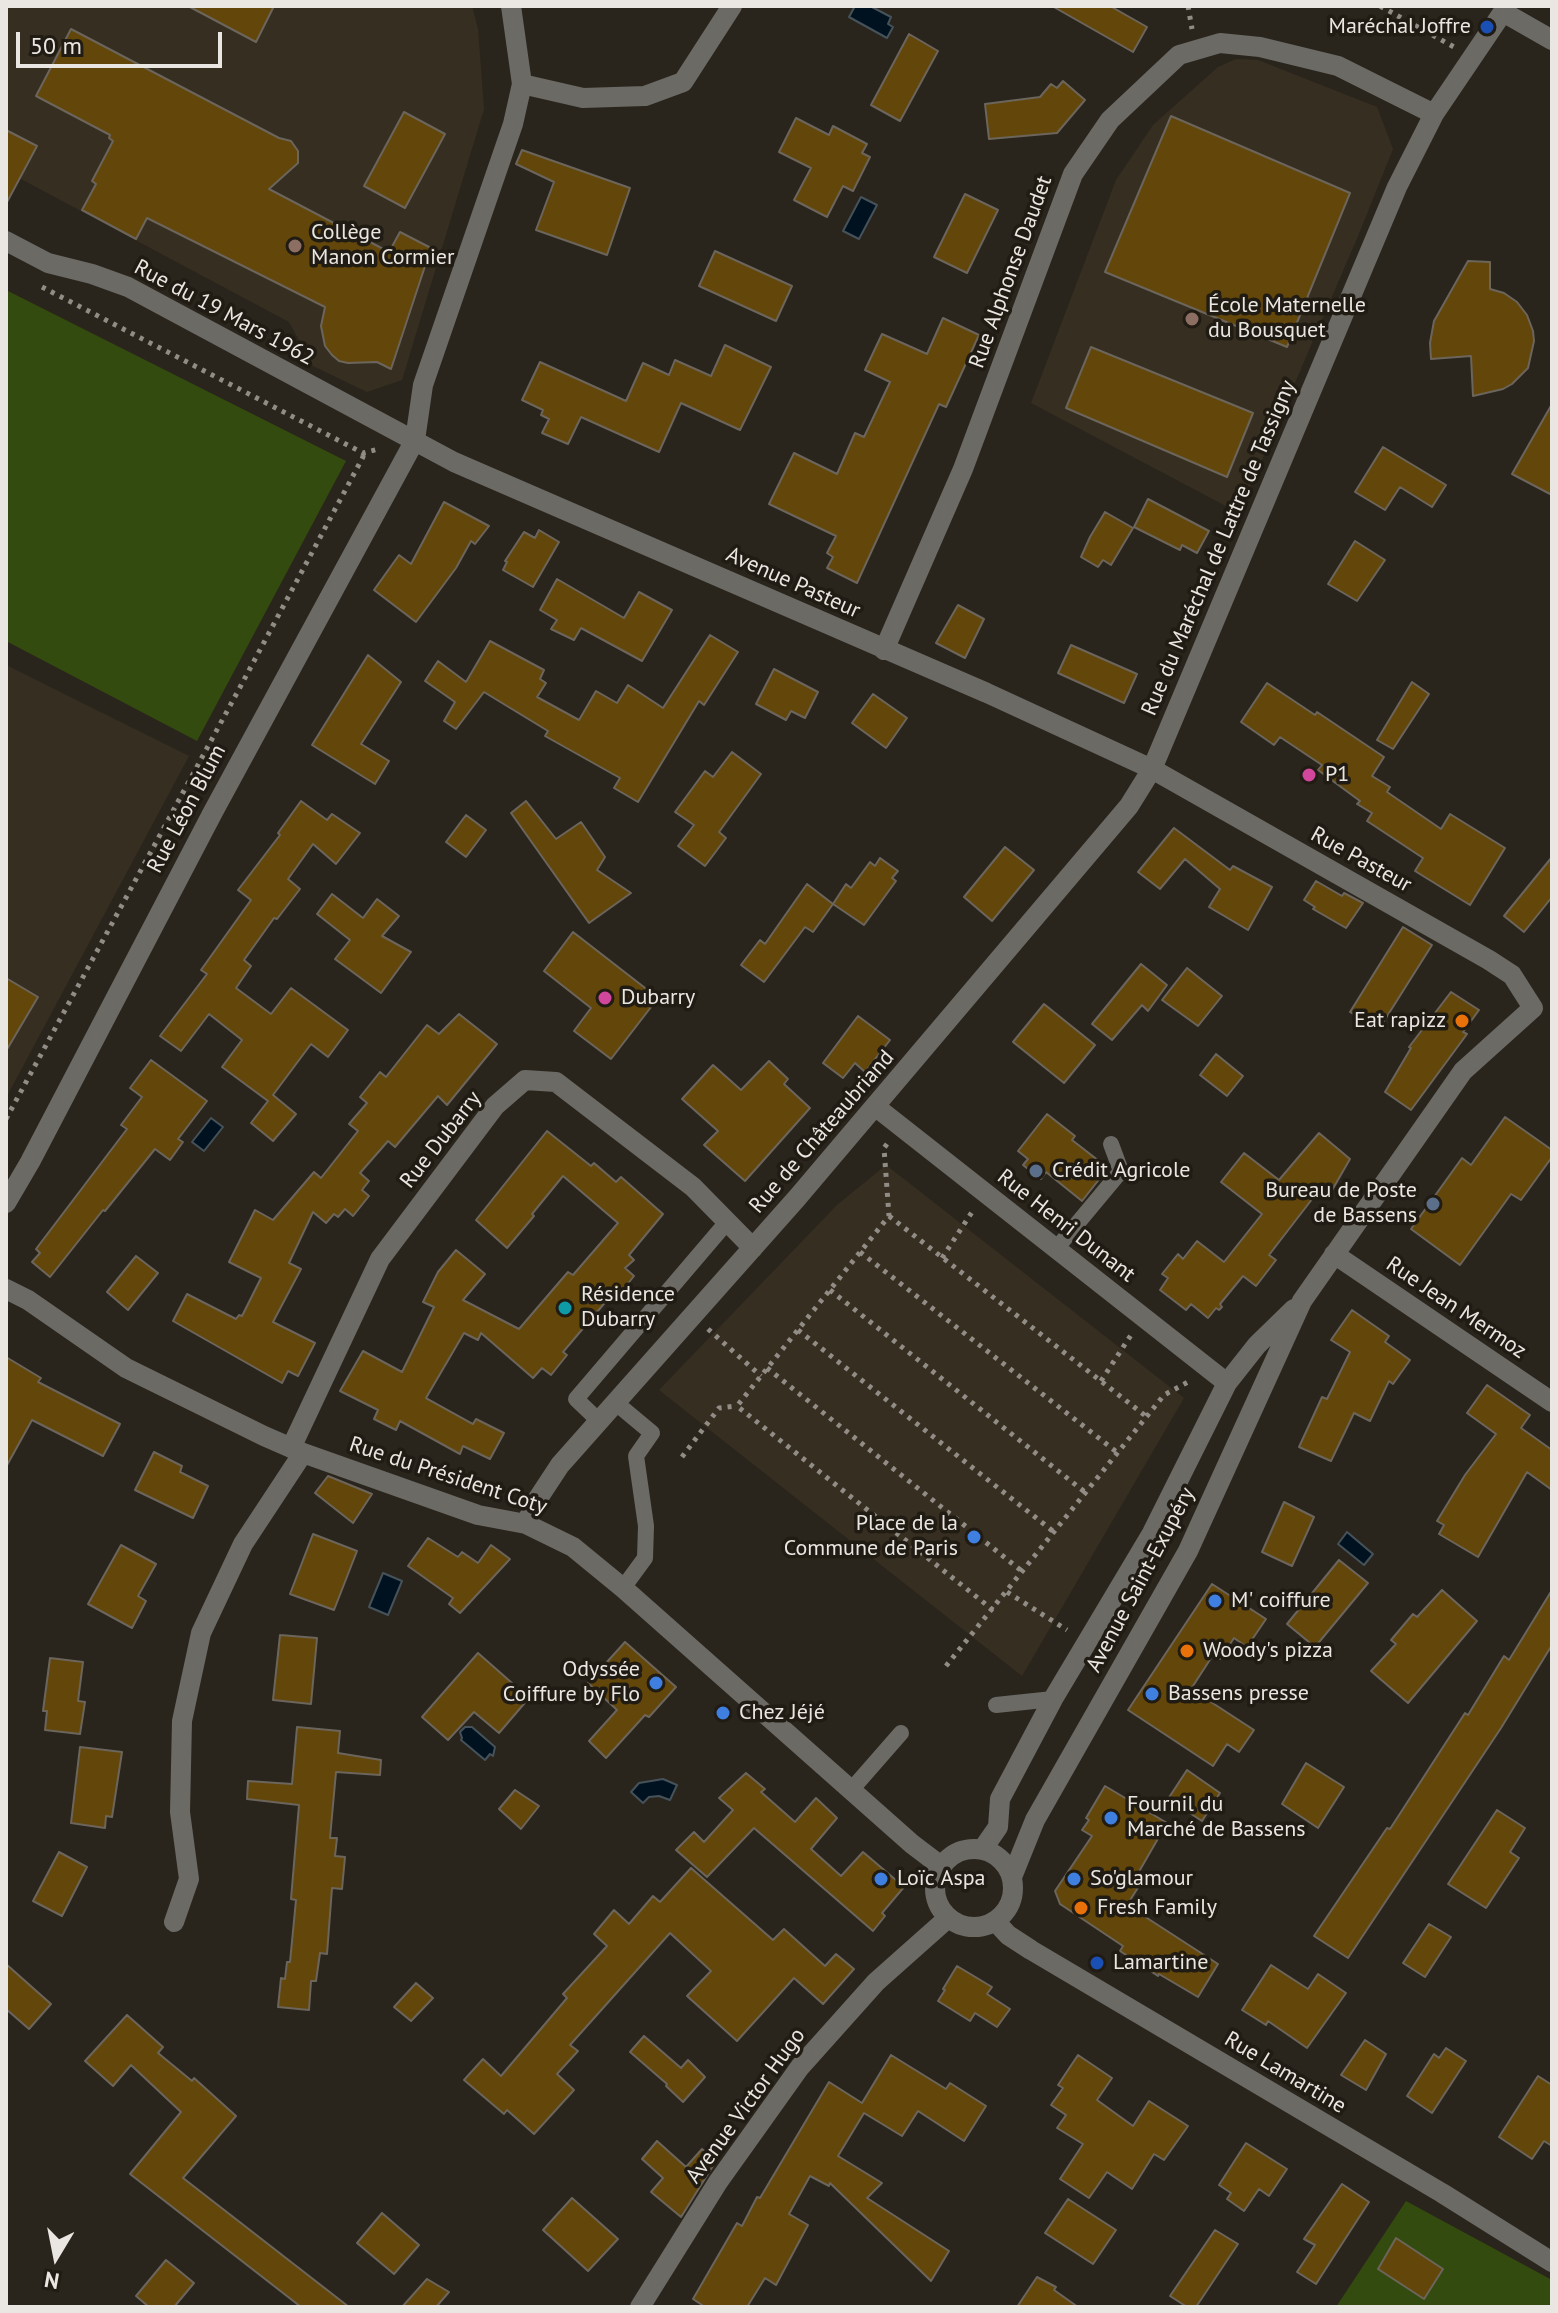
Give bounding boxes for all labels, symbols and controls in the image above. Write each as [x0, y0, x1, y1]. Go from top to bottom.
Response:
place label: Maréchal Joffre [1328, 14, 1471, 40]
scale bar [20, 16, 226, 66]
marker: Maréchal Joffre [1478, 18, 1496, 36]
text: 50 m [30, 30, 82, 61]
street label: Rue Alphonse Daudet [964, 172, 1058, 372]
place label: Collège Manon Cormier [311, 220, 455, 272]
marker: Collège Manon Cormier [286, 237, 304, 255]
street label: Rue du 19 Mars 1962 [129, 254, 319, 372]
place label: École Maternelle du Bousquet [1208, 293, 1366, 344]
marker: École Maternelle du Bousquet [1183, 310, 1201, 328]
street label: Rue du Maréchal de Lattre de Tassigny [1136, 376, 1302, 720]
street label: Avenue Pasteur [722, 542, 864, 624]
street label: Rue Léon Blum [142, 740, 232, 878]
place label: P1 [1325, 762, 1349, 788]
marker: P1 [1300, 766, 1318, 784]
street label: Rue Pasteur [1306, 821, 1416, 899]
place label: Dubarry [621, 985, 695, 1011]
marker: Dubarry [596, 989, 614, 1007]
place label: Eat rapizz [1354, 1008, 1446, 1034]
marker: Eat rapizz [1453, 1012, 1471, 1030]
street label: Rue de Châteaubriand [744, 1045, 900, 1219]
street label: Rue Dubarry [395, 1086, 487, 1194]
place label: Crédit Agricole [1052, 1158, 1190, 1184]
marker: Crédit Agricole [1027, 1162, 1045, 1180]
street label: Rue Henri Dunant [992, 1164, 1140, 1288]
place label: Bureau de Poste de Bassens [1265, 1178, 1417, 1230]
marker: Bureau de Poste de Bassens [1424, 1195, 1442, 1213]
street label: Rue Jean Mermoz [1381, 1251, 1531, 1365]
place label: Résidence Dubarry [581, 1282, 675, 1334]
marker: Résidence Dubarry [556, 1299, 574, 1317]
street label: Rue du Président Coty [346, 1432, 550, 1520]
street label: Avenue Saint-Exupéry [1081, 1483, 1201, 1677]
place label: Place de la Commune de Paris [784, 1511, 958, 1562]
marker: Place de la Commune de Paris [965, 1528, 983, 1546]
place label: M' coiffure [1231, 1588, 1331, 1614]
marker: M' coiffure [1206, 1592, 1224, 1610]
place label: Woody's pizza [1203, 1638, 1333, 1664]
marker: Woody's pizza [1178, 1642, 1196, 1660]
place label: Odyssée Coiffure by Flo [503, 1657, 640, 1708]
marker: Odyssée Coiffure by Flo [647, 1674, 665, 1692]
place label: Bassens presse [1168, 1681, 1309, 1707]
marker: Bassens presse [1143, 1685, 1161, 1703]
place label: Chez Jéjé [739, 1700, 825, 1726]
marker: Chez Jéjé [714, 1704, 732, 1722]
place label: Fournil du Marché de Bassens [1127, 1792, 1305, 1844]
marker: Fournil du Marché de Bassens [1102, 1809, 1120, 1827]
place label: Loïc Aspa [897, 1866, 986, 1892]
place label: So'glamour [1090, 1866, 1193, 1892]
marker: Loïc Aspa [872, 1870, 890, 1888]
marker: So'glamour [1065, 1870, 1083, 1888]
place label: Fresh Family [1097, 1895, 1217, 1921]
marker: Fresh Family [1072, 1899, 1090, 1917]
place label: Lamartine [1113, 1950, 1208, 1976]
marker: Lamartine [1088, 1954, 1106, 1972]
street label: Avenue Victor Hugo [681, 2023, 811, 2189]
street label: Rue Lamartine [1219, 2026, 1351, 2120]
north arrow [16, 2217, 96, 2297]
text: N [42, 2266, 61, 2296]

